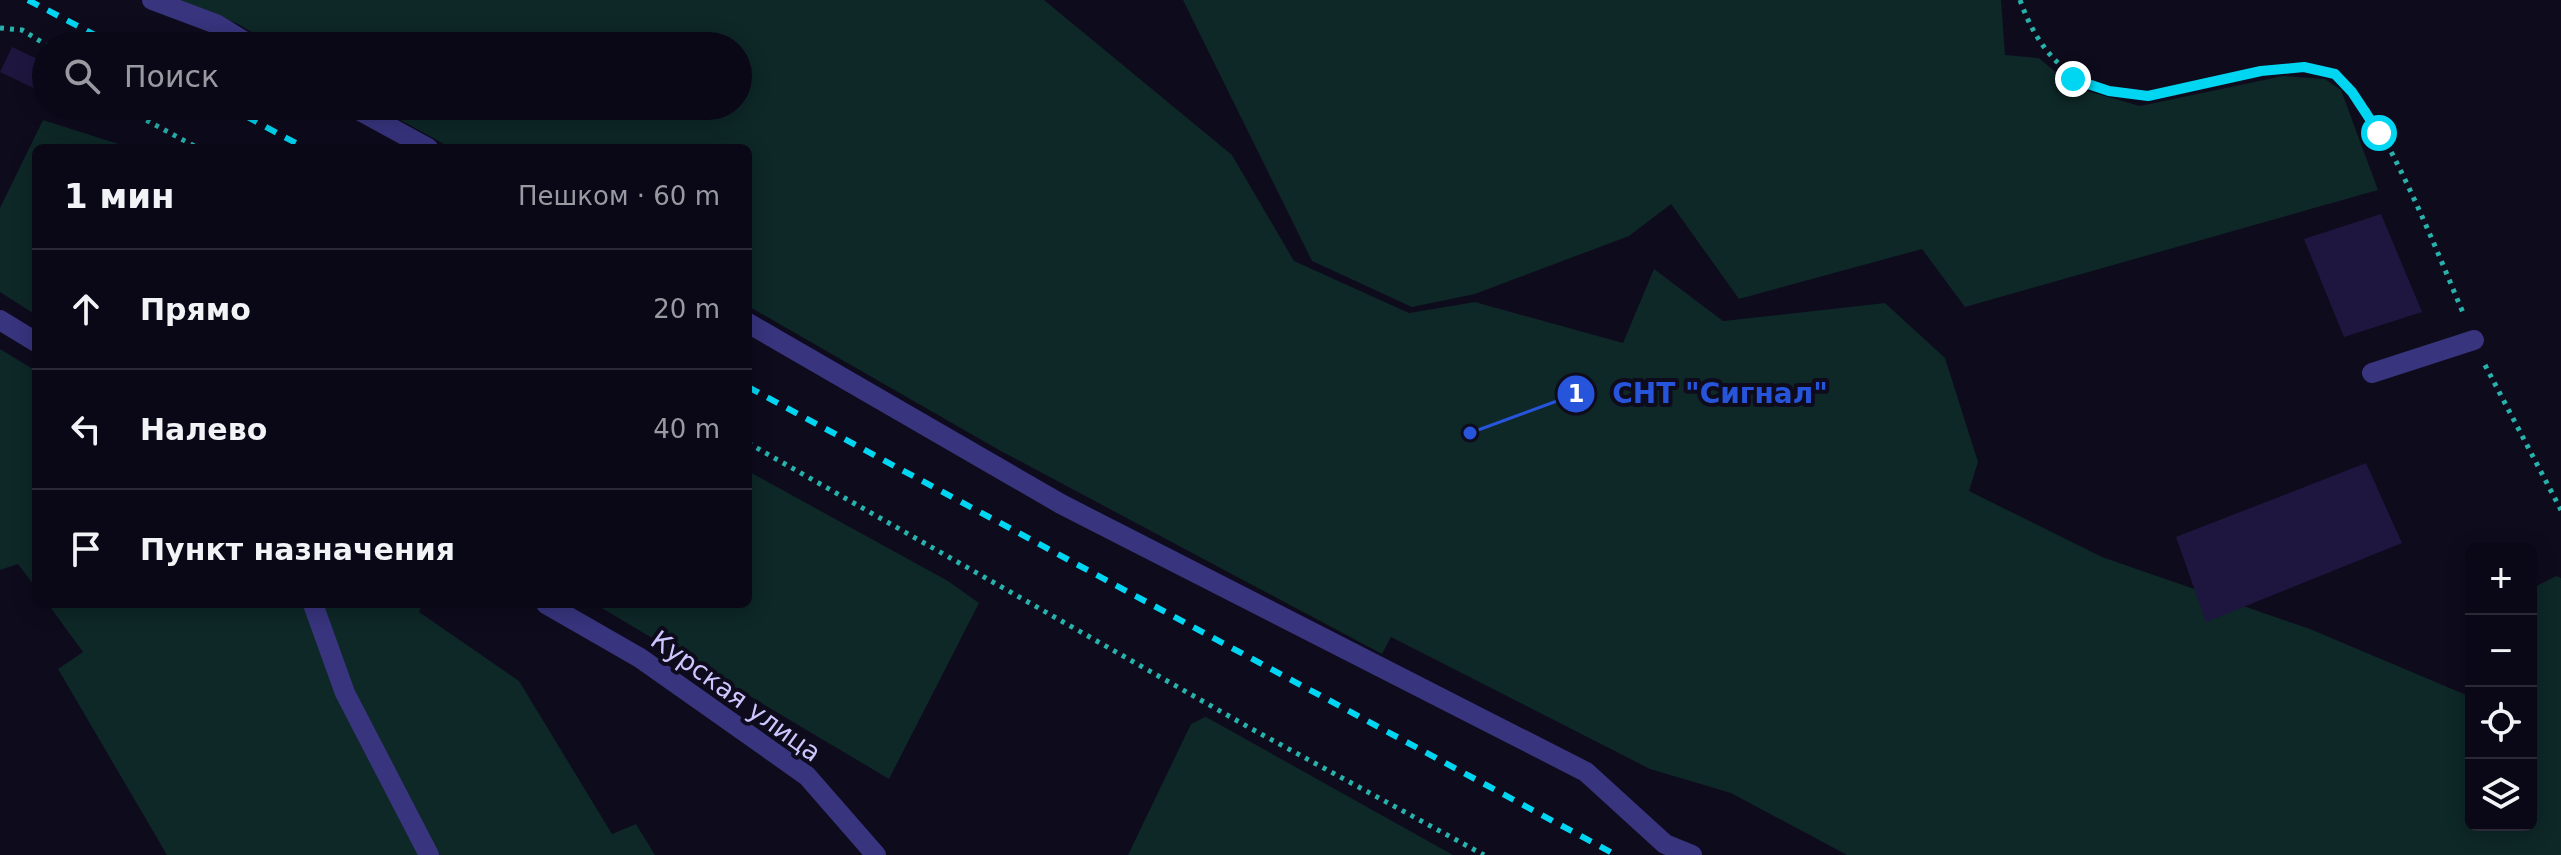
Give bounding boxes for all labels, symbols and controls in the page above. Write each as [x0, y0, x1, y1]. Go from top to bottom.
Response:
search box [32, 32, 752, 120]
icon: search [60, 54, 104, 98]
text: Поиск [124, 59, 219, 94]
route end [2055, 61, 2091, 97]
route start [2361, 115, 2397, 151]
text: 1 мин [64, 176, 175, 216]
text: Пешком · 60 m [518, 181, 720, 211]
icon: ahead [64, 287, 108, 331]
text: Прямо [140, 292, 251, 327]
text: 20 m [653, 294, 720, 324]
callout: СНТ "Сигнал" [1556, 368, 1844, 420]
text: СНТ "Сигнал" [1612, 377, 1828, 410]
text: 1 [1568, 380, 1584, 408]
icon: left [64, 407, 108, 451]
text: Налево [140, 412, 267, 447]
text: 40 m [653, 414, 720, 444]
icon: arrive [64, 527, 108, 571]
text: Пункт назначения [140, 532, 455, 567]
map controls [2465, 543, 2537, 831]
button: + [2465, 543, 2537, 615]
button: − [2465, 615, 2537, 687]
street label: Курская улица [645, 624, 827, 768]
button: locate [2465, 687, 2537, 759]
button: layers [2465, 759, 2537, 831]

